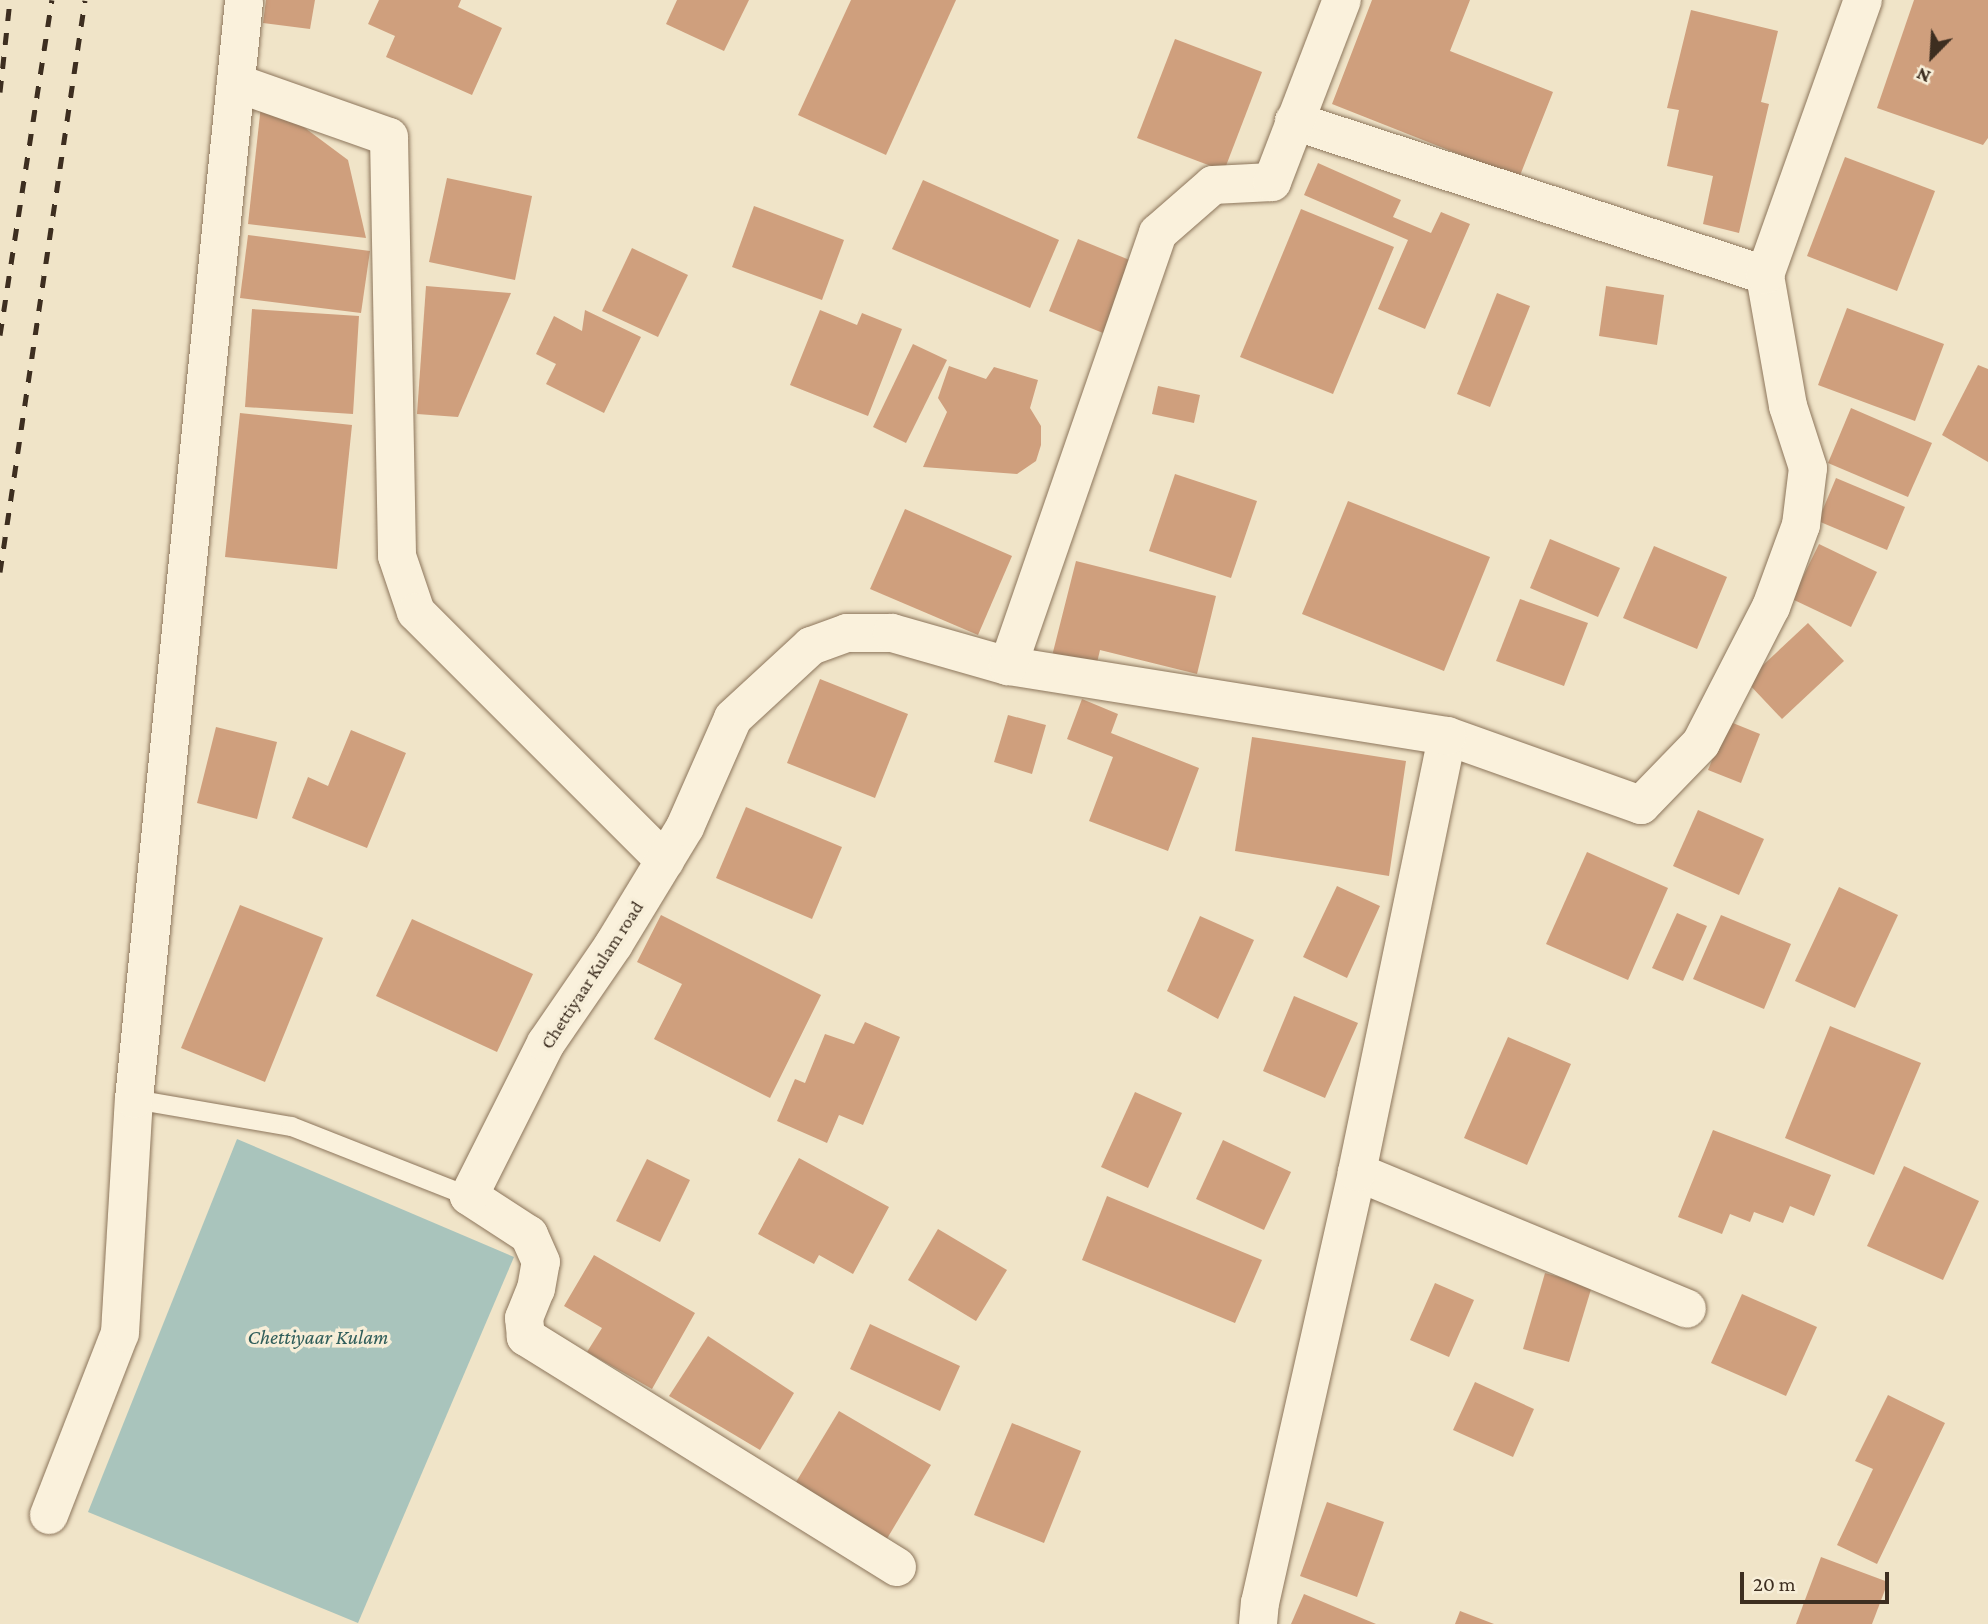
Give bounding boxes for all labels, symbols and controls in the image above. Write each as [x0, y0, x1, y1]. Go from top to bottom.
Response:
north arrow [1897, 21, 1967, 91]
text: N [1913, 63, 1933, 88]
street label: Chettiyaar Kulam road [536, 897, 648, 1053]
water label: Chettiyaar Kulam [248, 1324, 388, 1350]
scale bar [1743, 1558, 1892, 1602]
text: 20 m [1753, 1572, 1796, 1596]

